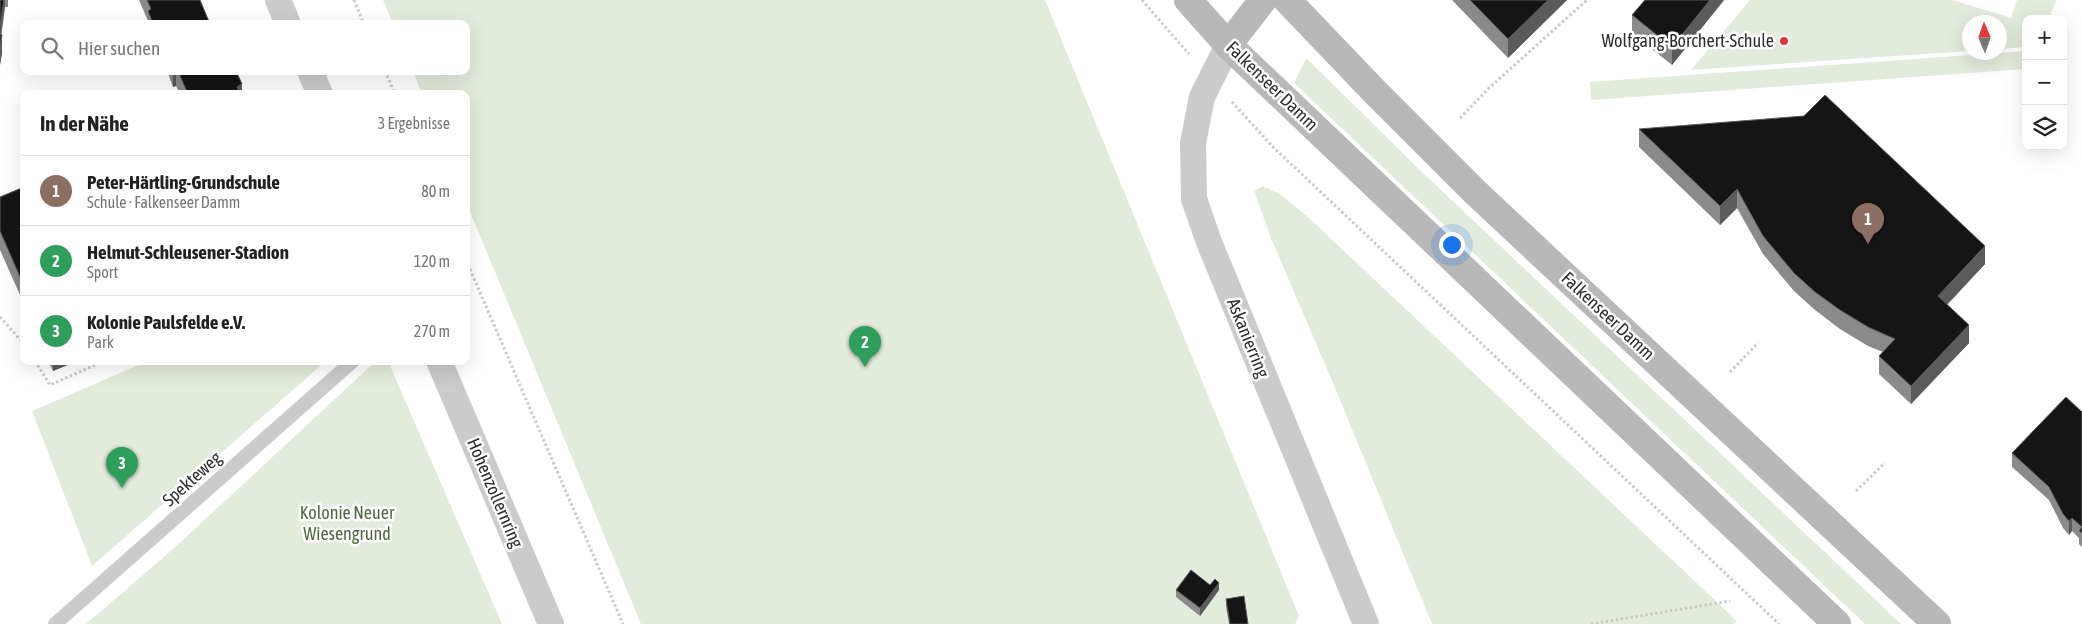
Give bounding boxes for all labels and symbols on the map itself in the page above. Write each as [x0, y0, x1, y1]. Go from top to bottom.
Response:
north arrow [1962, 15, 2007, 60]
place label: Wolfgang-Borchert-Schule [1601, 30, 1774, 51]
marker: Wolfgang-Borchert-Schule [1778, 35, 1790, 47]
street label: Falkenseer Damm [1222, 37, 1323, 135]
pin: 1 [1852, 203, 1884, 244]
your location [1439, 232, 1465, 258]
street label: Falkenseer Damm [1558, 267, 1659, 364]
street label: Askanierring [1223, 295, 1274, 381]
pin: 2 [849, 326, 881, 367]
street label: Hohenzollernring [463, 435, 528, 551]
pin: 3 [106, 447, 138, 488]
street label: Spekteweg [158, 447, 226, 510]
park label: Kolonie Neuer Wiesengrund [300, 502, 395, 544]

